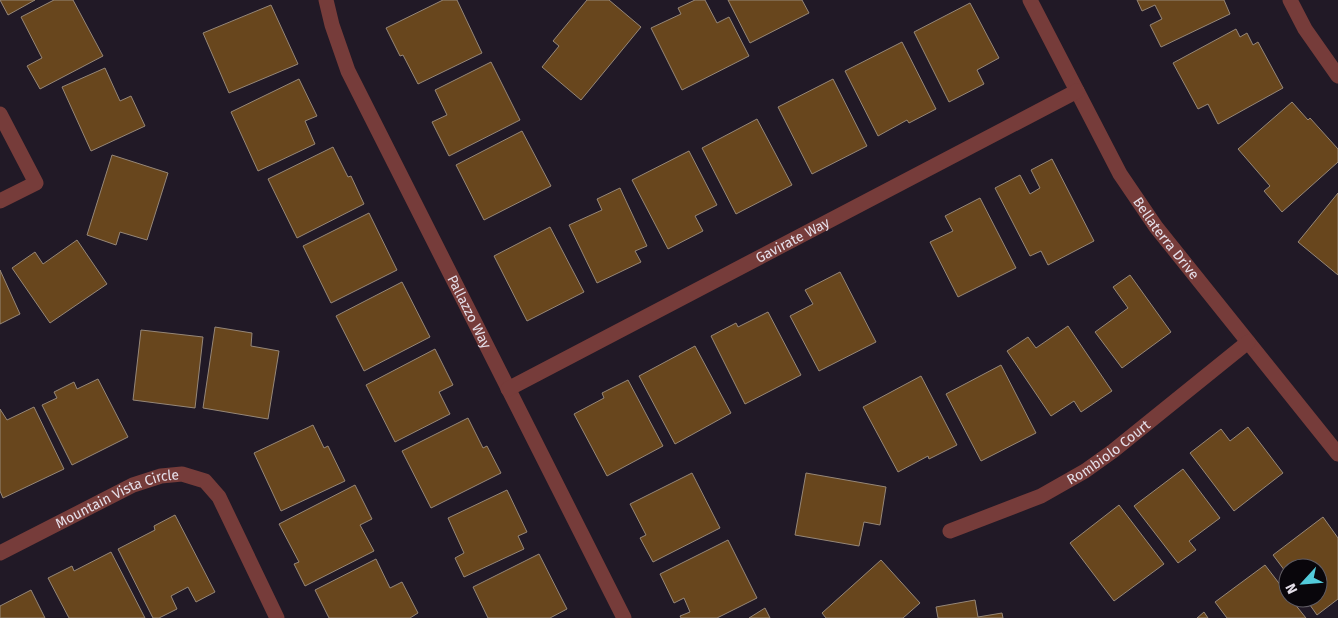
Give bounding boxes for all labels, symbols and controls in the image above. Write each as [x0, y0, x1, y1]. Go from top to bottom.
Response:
street label: Bellaterra Drive [1130, 194, 1203, 283]
street label: Gavirate Way [752, 214, 832, 266]
street label: Pallazzo Way [444, 272, 495, 351]
street label: Rombiolo Court [1064, 415, 1154, 488]
street label: Mountain Vista Circle [52, 466, 180, 532]
north arrow [1278, 558, 1328, 608]
text: N [1282, 581, 1301, 596]

